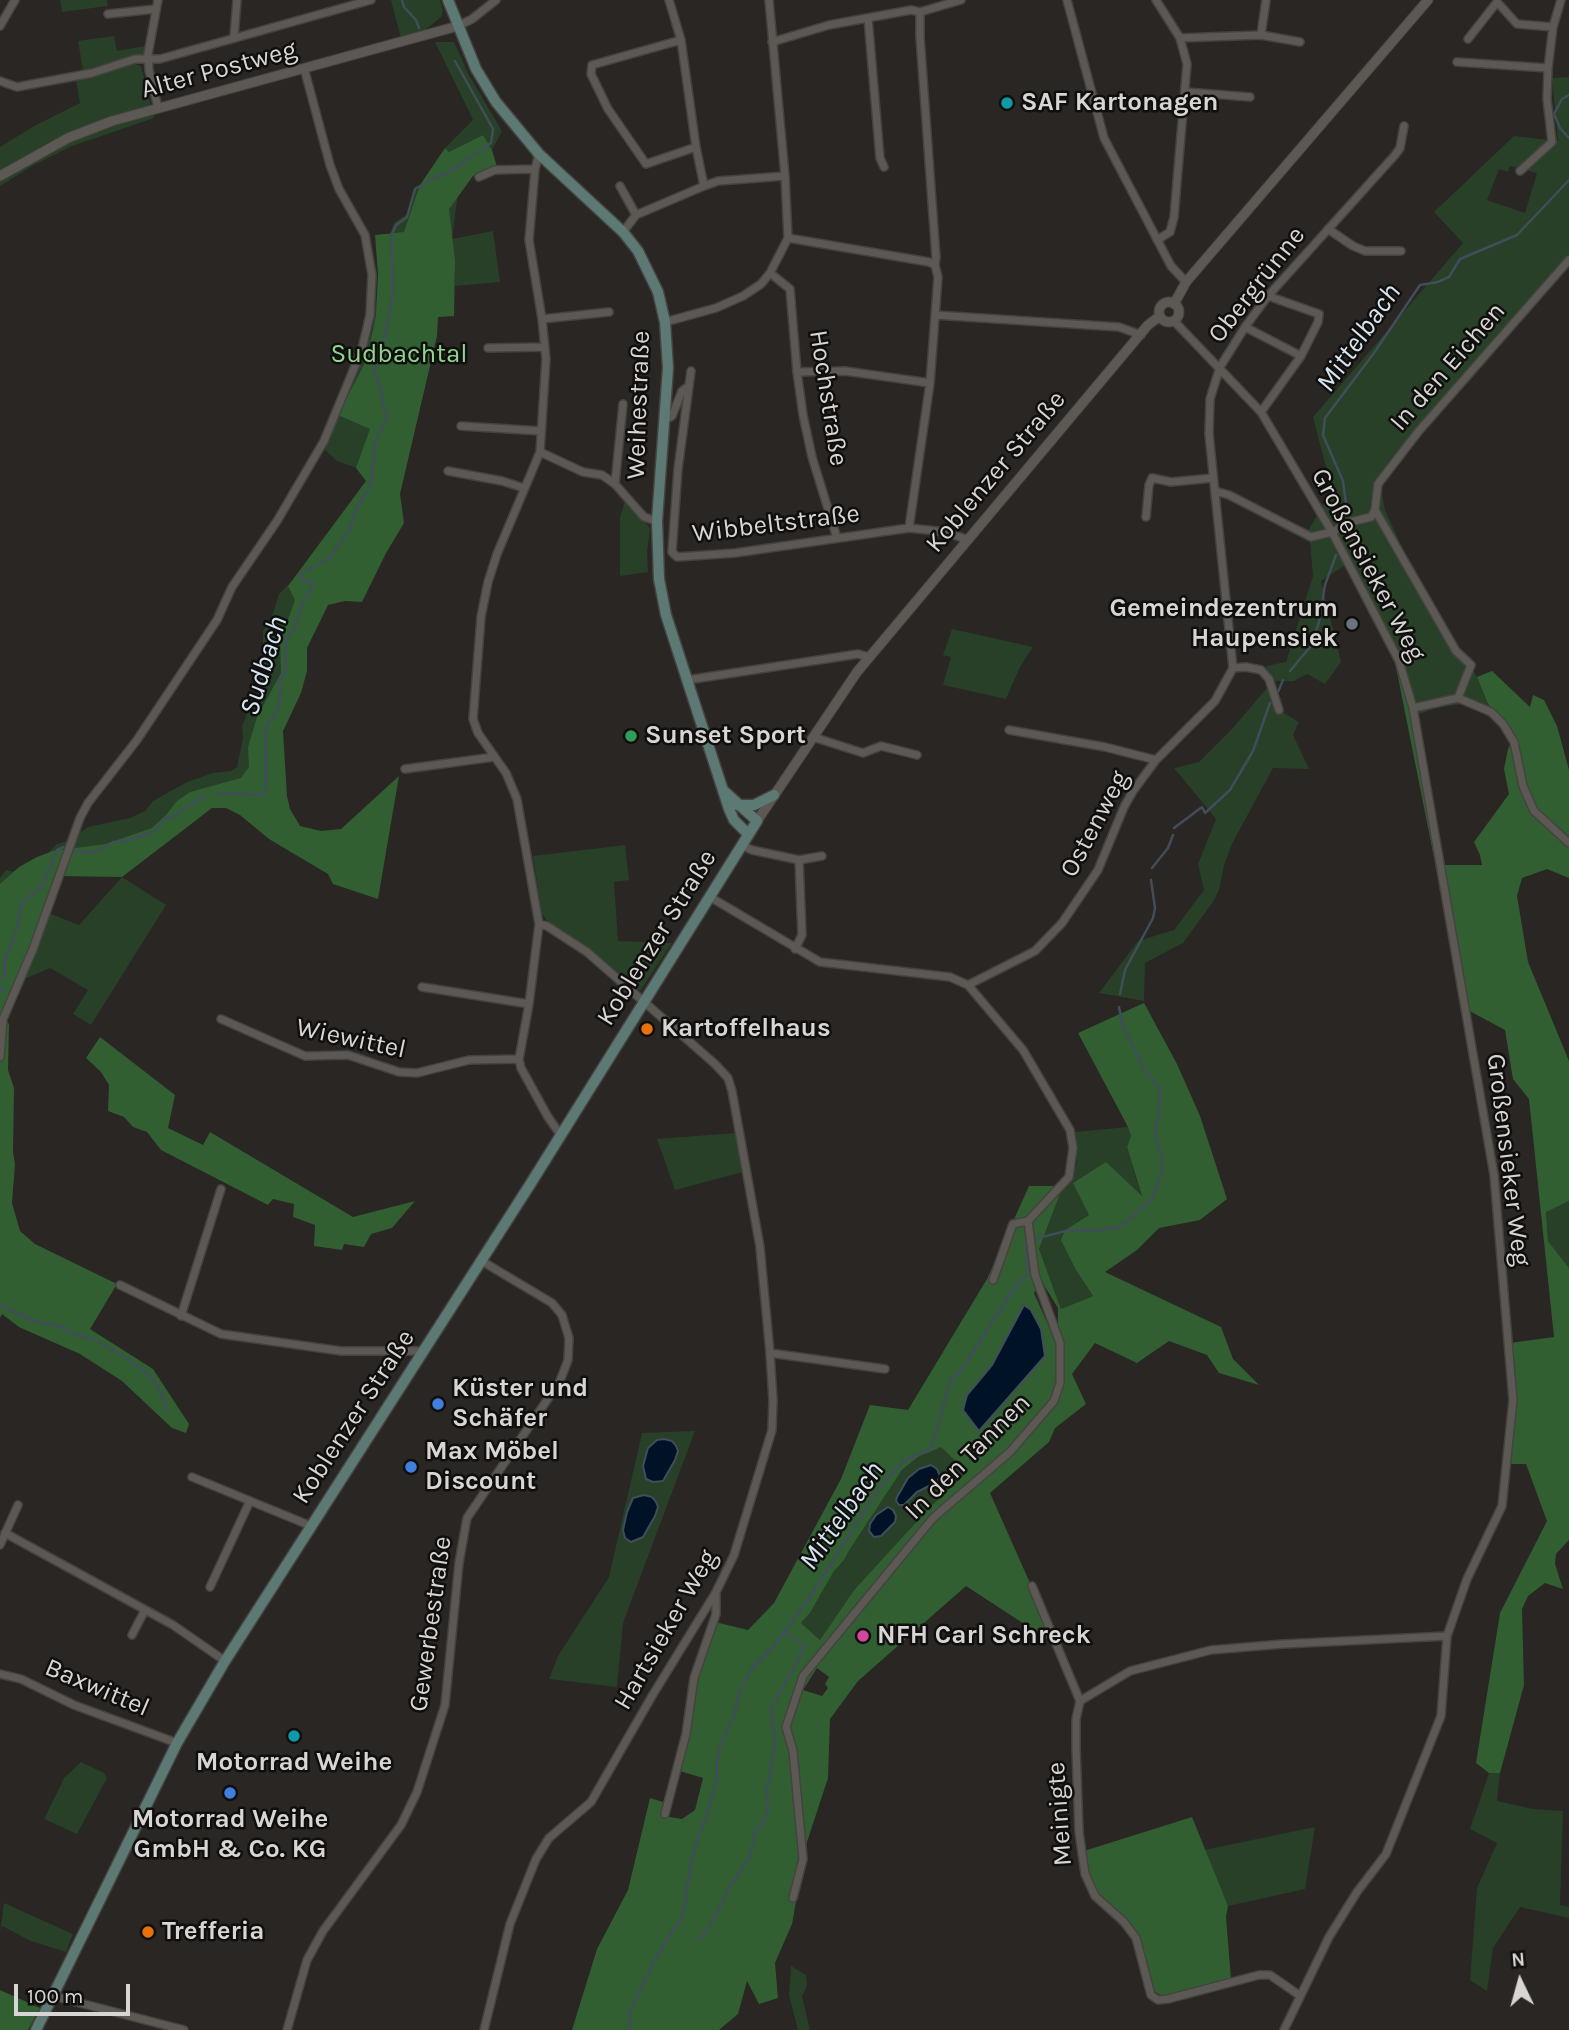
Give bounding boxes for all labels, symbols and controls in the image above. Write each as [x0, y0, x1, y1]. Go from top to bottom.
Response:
street label: Alter Postweg [138, 34, 300, 106]
place label: SAF Kartonagen [1021, 87, 1219, 119]
marker: SAF Kartonagen [999, 95, 1015, 111]
street label: Obergrünne [1202, 221, 1312, 349]
water label: Mittelbach [1309, 277, 1409, 399]
street label: In den Eichen [1384, 296, 1512, 438]
street label: Hochstraße [802, 328, 854, 468]
street label: Weihestraße [621, 330, 657, 480]
park label: Sudbachtal [330, 339, 468, 371]
street label: Koblenzer Straße [919, 385, 1073, 559]
street label: Großensieker Weg [1304, 463, 1432, 667]
street label: Wibbeltstraße [690, 498, 862, 550]
place label: Gemeindezentrum Haupensiek [1109, 593, 1338, 654]
water label: Sudbach [233, 612, 295, 720]
marker: Gemeindezentrum Haupensiek [1344, 616, 1360, 632]
place label: Sunset Sport [645, 720, 806, 752]
marker: Sunset Sport [623, 728, 639, 744]
street label: Ostenweg [1054, 765, 1136, 883]
street label: Koblenzer Straße [590, 844, 724, 1032]
street label: Wiewittel [293, 1012, 409, 1066]
place label: Kartoffelhaus [661, 1013, 831, 1045]
marker: Kartoffelhaus [639, 1021, 655, 1037]
street label: Großensieker Weg [1479, 1052, 1537, 1268]
street label: Koblenzer Straße [286, 1324, 422, 1510]
place label: Küster und Schäfer [452, 1373, 588, 1434]
street label: In den Tannen [899, 1388, 1037, 1526]
marker: Küster und Schäfer [430, 1396, 446, 1412]
place label: Max Möbel Discount [425, 1436, 559, 1498]
water label: Mittelbach [792, 1455, 892, 1577]
marker: Max Möbel Discount [403, 1459, 419, 1475]
street label: Gewerbestraße [403, 1534, 459, 1714]
street label: Hartsieker Weg [608, 1544, 724, 1716]
place label: NFH Carl Schreck [877, 1620, 1091, 1652]
marker: NFH Carl Schreck [855, 1628, 871, 1644]
street label: Baxwittel [40, 1652, 154, 1724]
marker: Motorrad Weihe [286, 1728, 302, 1744]
place label: Motorrad Weihe [196, 1747, 392, 1779]
street label: Meinigte [1041, 1761, 1079, 1867]
marker: Motorrad Weihe GmbH & Co. KG [222, 1785, 238, 1801]
place label: Motorrad Weihe GmbH & Co. KG [132, 1804, 328, 1866]
place label: Trefferia [162, 1916, 264, 1948]
marker: Trefferia [140, 1924, 156, 1940]
north arrow [1485, 1946, 1555, 2016]
text: N [1510, 1949, 1526, 1972]
scale bar [18, 1970, 133, 2014]
text: 100 m [27, 1984, 84, 2008]

